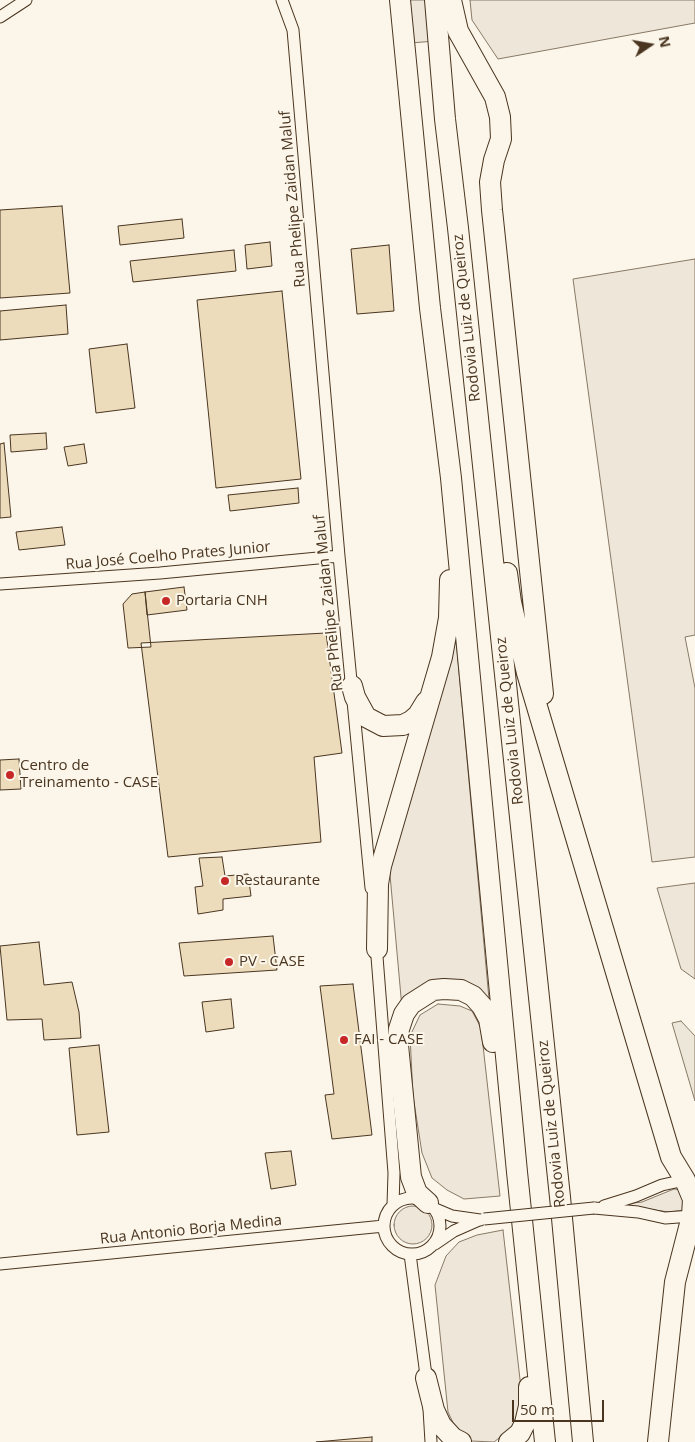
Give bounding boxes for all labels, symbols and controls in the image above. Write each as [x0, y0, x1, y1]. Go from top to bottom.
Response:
north arrow [625, 20, 675, 70]
text: N [655, 34, 676, 49]
street label: Rua Phelipe Zaidan Maluf [276, 110, 310, 288]
street label: Rodovia Luiz de Queiroz [449, 233, 485, 403]
street label: Rua Phelipe Zaidan Maluf [311, 514, 347, 692]
street label: Rua José Coelho Prates Junior [65, 538, 271, 574]
place label: Portaria CNH [176, 592, 268, 610]
marker: Portaria CNH [160, 595, 172, 607]
street label: Rodovia Luiz de Queiroz [492, 636, 528, 806]
place label: Centro de Treinamento - CASE [20, 757, 158, 792]
marker: Centro de Treinamento - CASE [4, 769, 16, 781]
place label: Restaurante [235, 872, 320, 890]
marker: Restaurante [219, 875, 231, 887]
place label: PV - CASE [239, 953, 305, 971]
marker: PV - CASE [223, 956, 235, 968]
place label: FAI - CASE [354, 1031, 424, 1049]
marker: FAI - CASE [338, 1034, 350, 1046]
street label: Rodovia Luiz de Queiroz [534, 1039, 570, 1209]
street label: Rua Antonio Borja Medina [99, 1211, 283, 1249]
scale bar [515, 1390, 608, 1422]
text: 50 m [520, 1399, 555, 1419]

